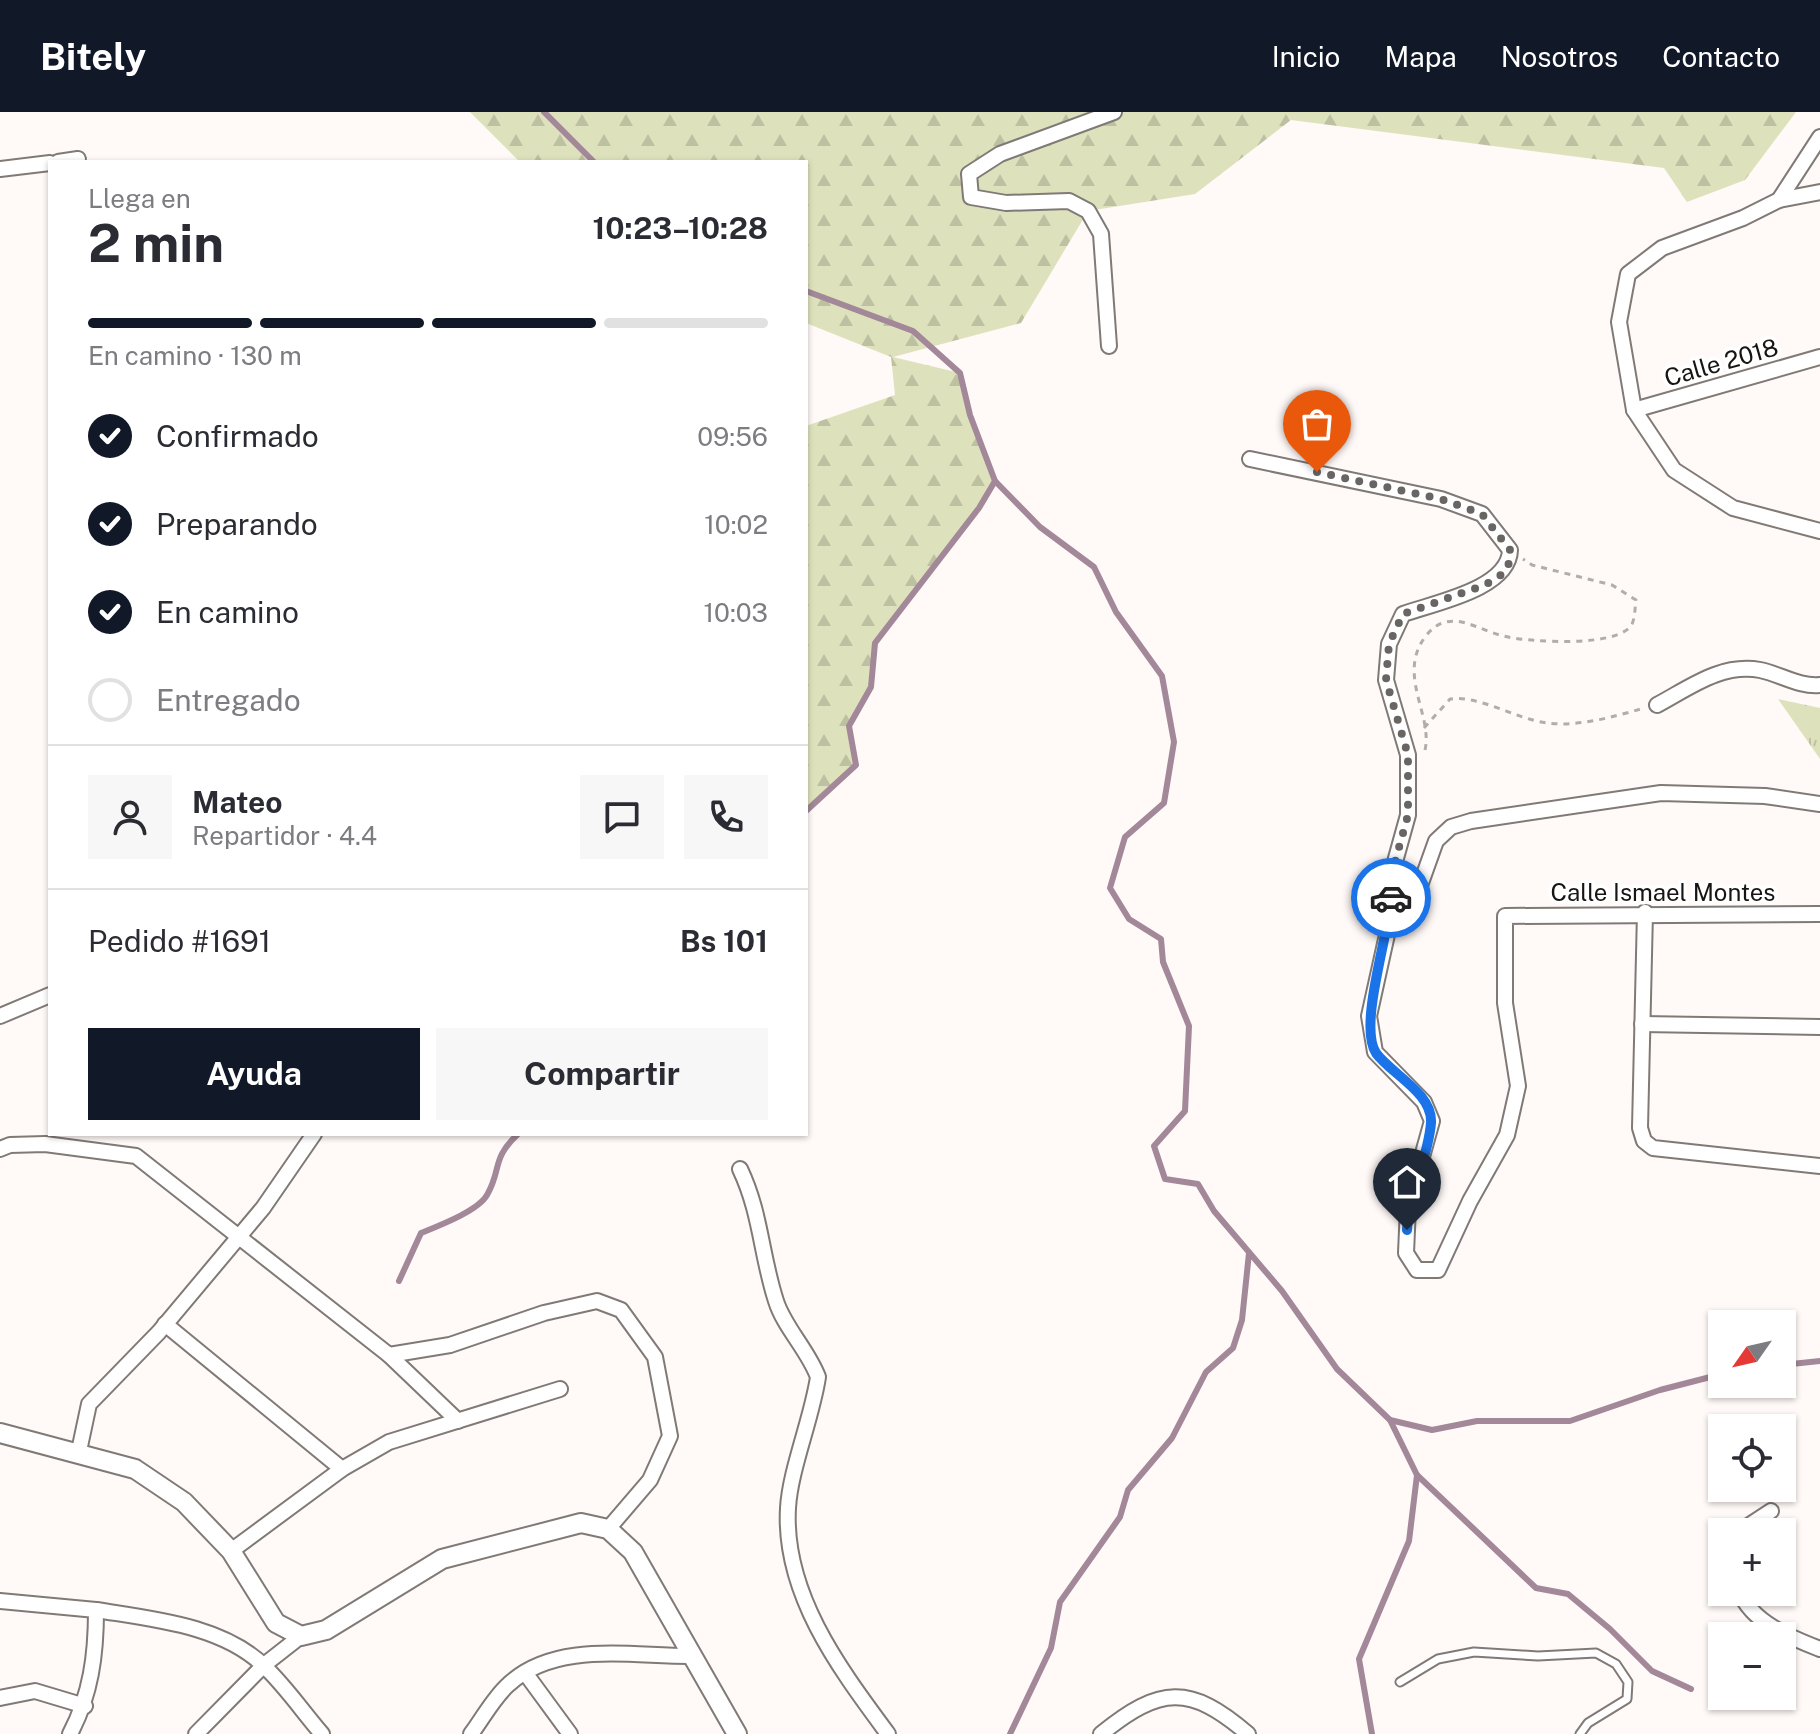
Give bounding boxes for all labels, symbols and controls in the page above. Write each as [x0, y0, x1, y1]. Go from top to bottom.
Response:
text: Bitely [40, 34, 146, 79]
text: Inicio [1272, 40, 1340, 73]
text: Mapa [1384, 40, 1457, 73]
text: Nosotros [1501, 40, 1618, 73]
text: Contacto [1662, 40, 1780, 73]
text: Llega en [88, 183, 191, 214]
text: 10:23–10:28 [592, 210, 768, 246]
text: 2 min [88, 213, 224, 274]
street label: Calle 2018 [1661, 332, 1781, 392]
text: En camino · 130 m [88, 340, 302, 371]
pin [1283, 390, 1351, 472]
icon: bag [1295, 402, 1339, 446]
icon: check [88, 414, 132, 458]
text: Confirmado [156, 418, 319, 454]
text: 09:56 [697, 421, 768, 452]
icon: check [88, 502, 132, 546]
text: Preparando [156, 506, 318, 542]
text: 10:02 [704, 509, 768, 540]
icon: check [88, 590, 132, 634]
text: En camino [156, 594, 299, 630]
text: 10:03 [704, 597, 768, 628]
text: Entregado [156, 682, 301, 718]
button: person [88, 775, 172, 859]
button: chat [580, 775, 664, 859]
button: phone [684, 775, 768, 859]
text: Mateo [192, 784, 282, 820]
text: Repartidor · 4.4 [192, 820, 377, 851]
courier [1351, 858, 1431, 938]
icon: car [1369, 876, 1413, 920]
street label: Calle Ismael Montes [1551, 878, 1775, 906]
text: Pedido #1691 [88, 923, 271, 959]
text: Bs 101 [680, 923, 768, 959]
button: Ayuda [88, 1028, 420, 1120]
button: Compartir [436, 1028, 768, 1120]
pin [1373, 1148, 1441, 1230]
icon: home [1385, 1160, 1429, 1204]
north arrow [1708, 1310, 1796, 1398]
map controls [1708, 1310, 1796, 1710]
button: locate [1708, 1414, 1796, 1502]
button: + [1708, 1518, 1796, 1606]
button: − [1708, 1622, 1796, 1710]

